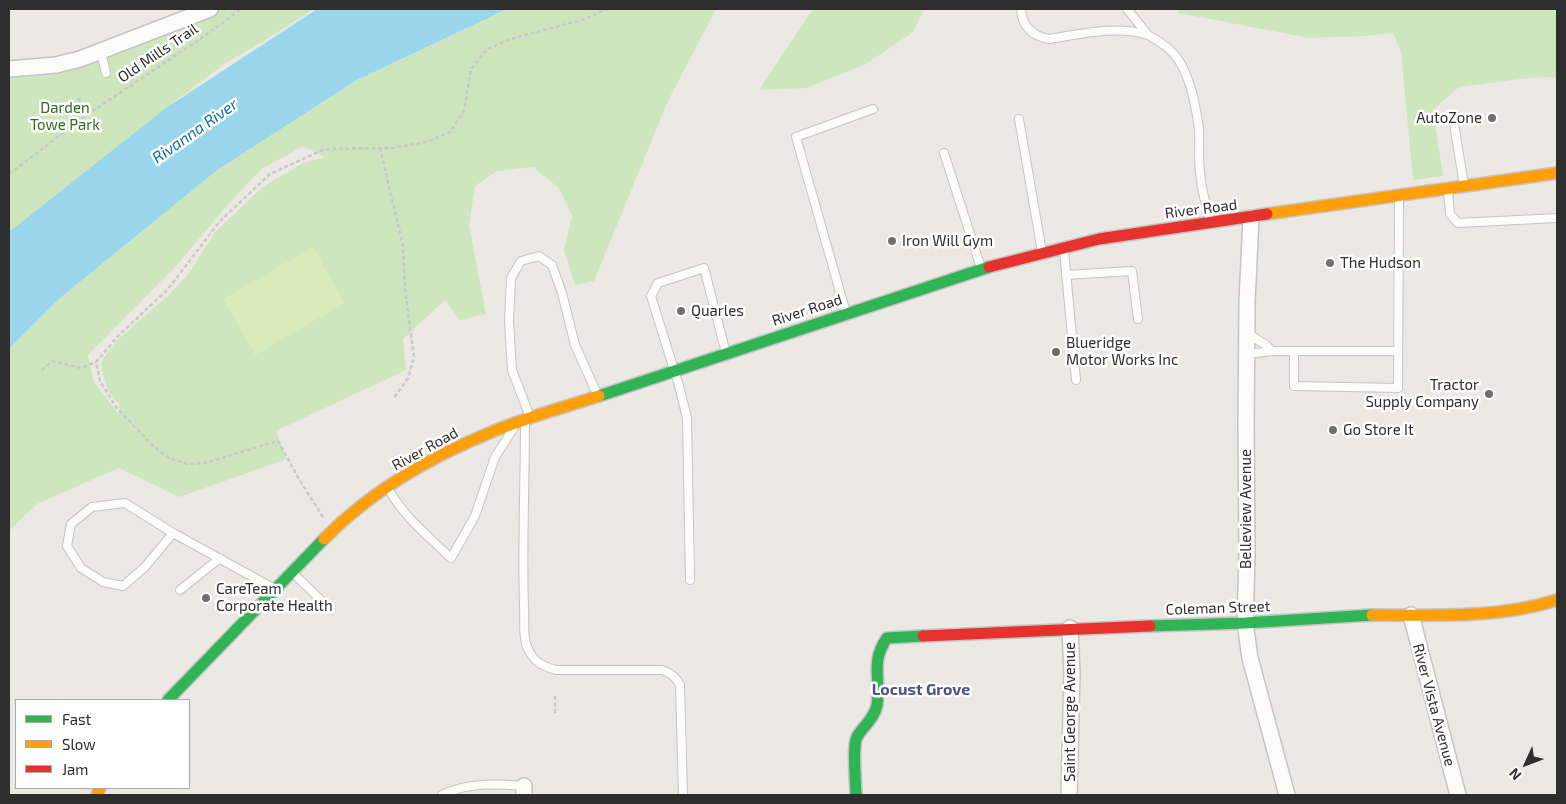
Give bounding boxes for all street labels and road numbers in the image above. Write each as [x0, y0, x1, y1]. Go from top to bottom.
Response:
street label: Old Mills Trail [114, 20, 202, 86]
street label: River Road [1164, 196, 1238, 222]
street label: River Road [770, 290, 844, 330]
street label: River Road [389, 423, 461, 475]
street label: Belleview Avenue [1237, 449, 1255, 569]
street label: Coleman Street [1165, 597, 1271, 619]
street label: Saint George Avenue [1061, 642, 1079, 782]
street label: River Vista Avenue [1409, 642, 1459, 768]

